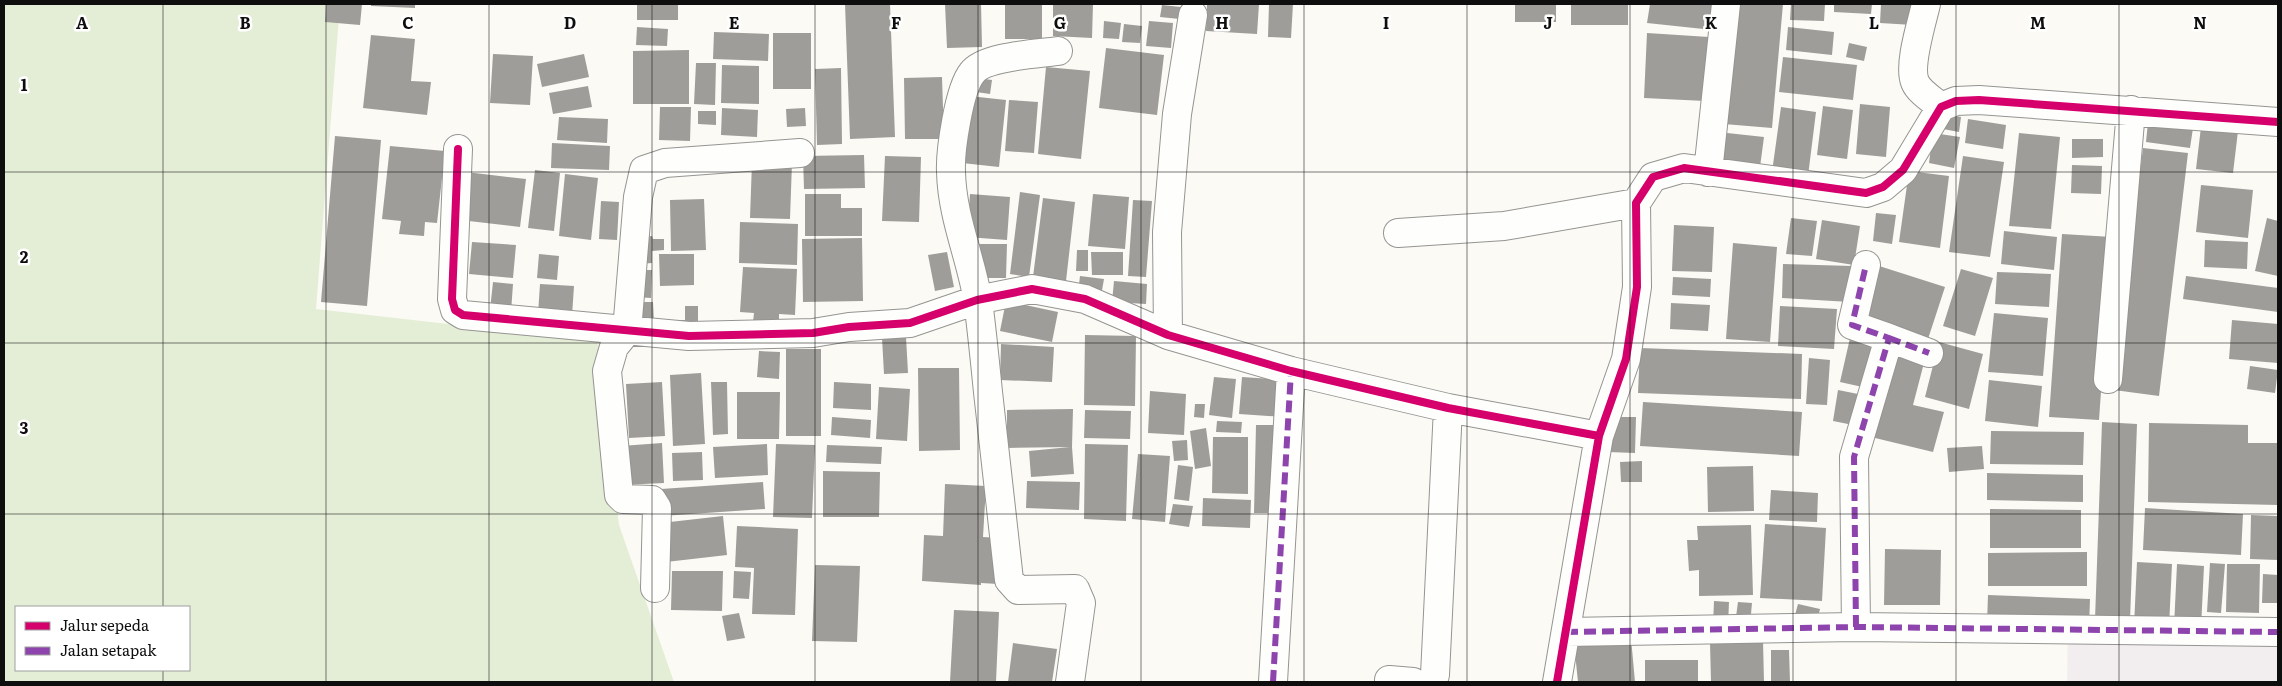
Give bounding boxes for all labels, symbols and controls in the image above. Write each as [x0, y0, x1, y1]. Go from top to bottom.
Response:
text: A [76, 10, 88, 34]
text: B [239, 10, 251, 34]
text: C [402, 10, 414, 34]
text: D [564, 10, 576, 34]
text: E [729, 10, 740, 34]
text: F [891, 10, 901, 34]
text: G [1054, 10, 1066, 34]
text: H [1215, 10, 1229, 34]
text: I [1383, 10, 1389, 34]
text: J [1543, 10, 1553, 34]
text: K [1705, 10, 1718, 34]
text: L [1869, 10, 1879, 34]
text: M [2030, 10, 2046, 34]
text: N [2193, 10, 2207, 34]
text: 1 [21, 72, 28, 96]
text: 2 [20, 244, 29, 268]
text: 3 [20, 415, 29, 439]
legend [15, 606, 190, 671]
text: Jalur sepeda [60, 613, 150, 636]
text: Jalan setapak [60, 638, 157, 661]

